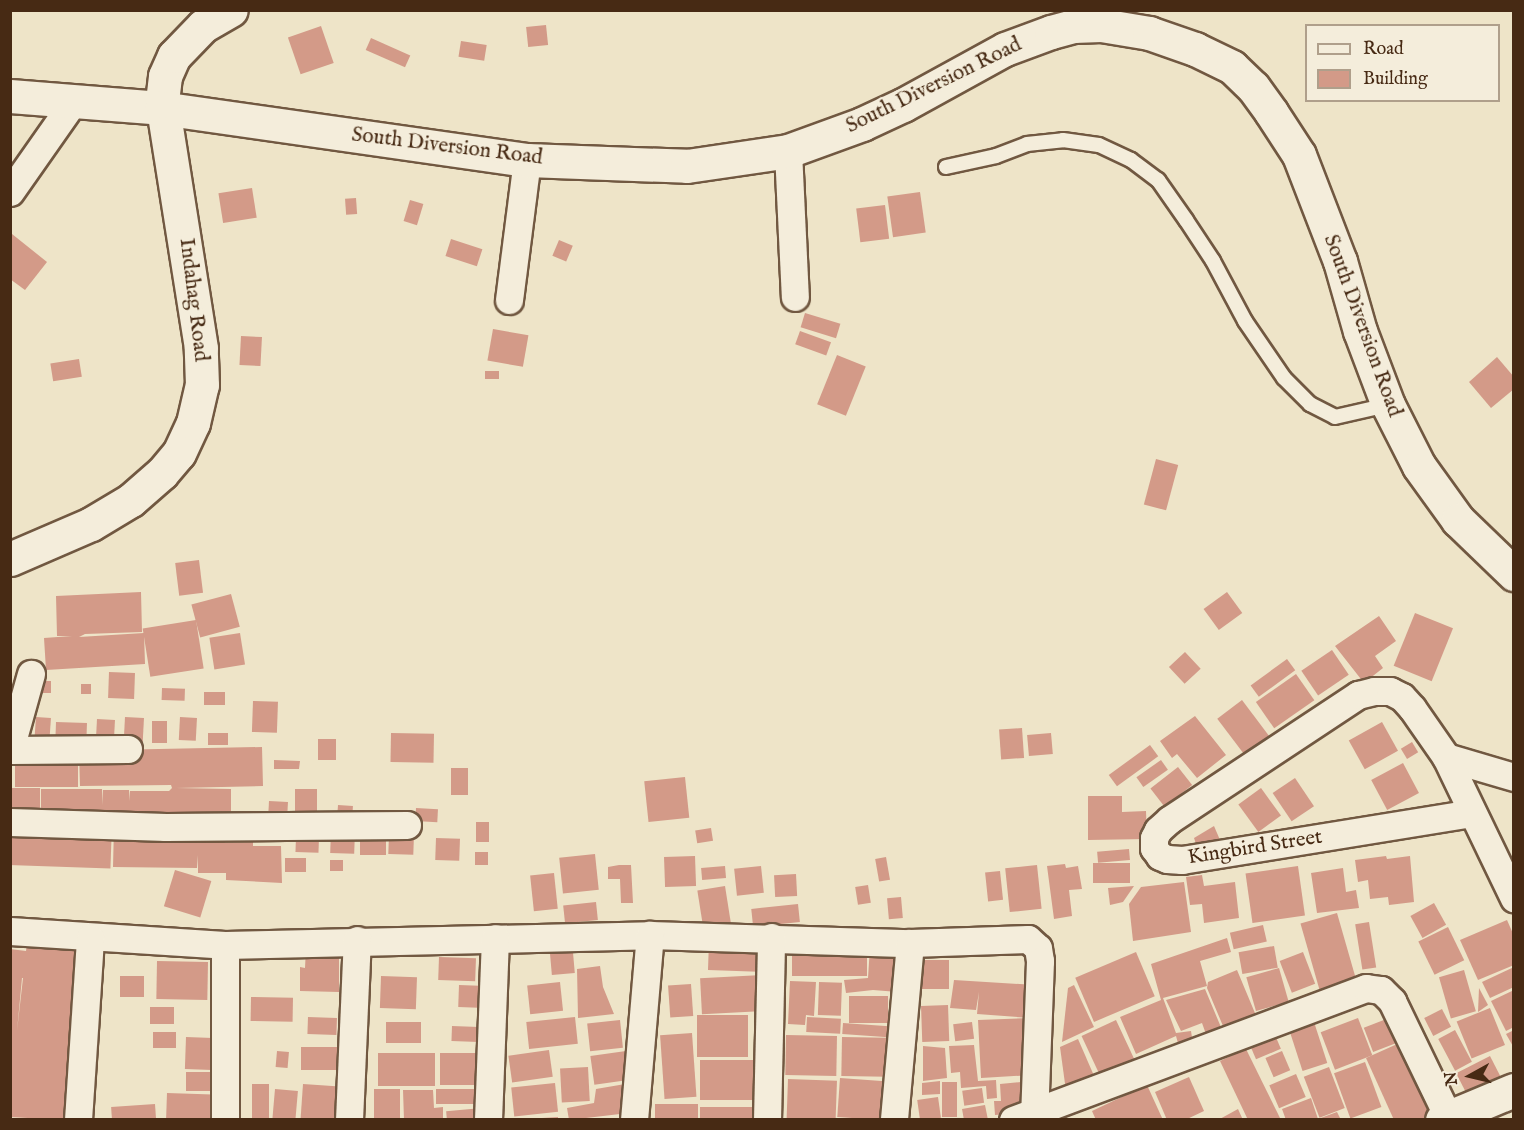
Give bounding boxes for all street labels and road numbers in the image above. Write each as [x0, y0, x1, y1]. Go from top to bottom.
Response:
street label: South Diversion Road [842, 33, 1026, 139]
street label: South Diversion Road [350, 123, 544, 171]
street label: South Diversion Road [1317, 231, 1407, 421]
street label: Indahag Road [173, 237, 213, 363]
street label: Kingbird Street [1186, 825, 1324, 871]

